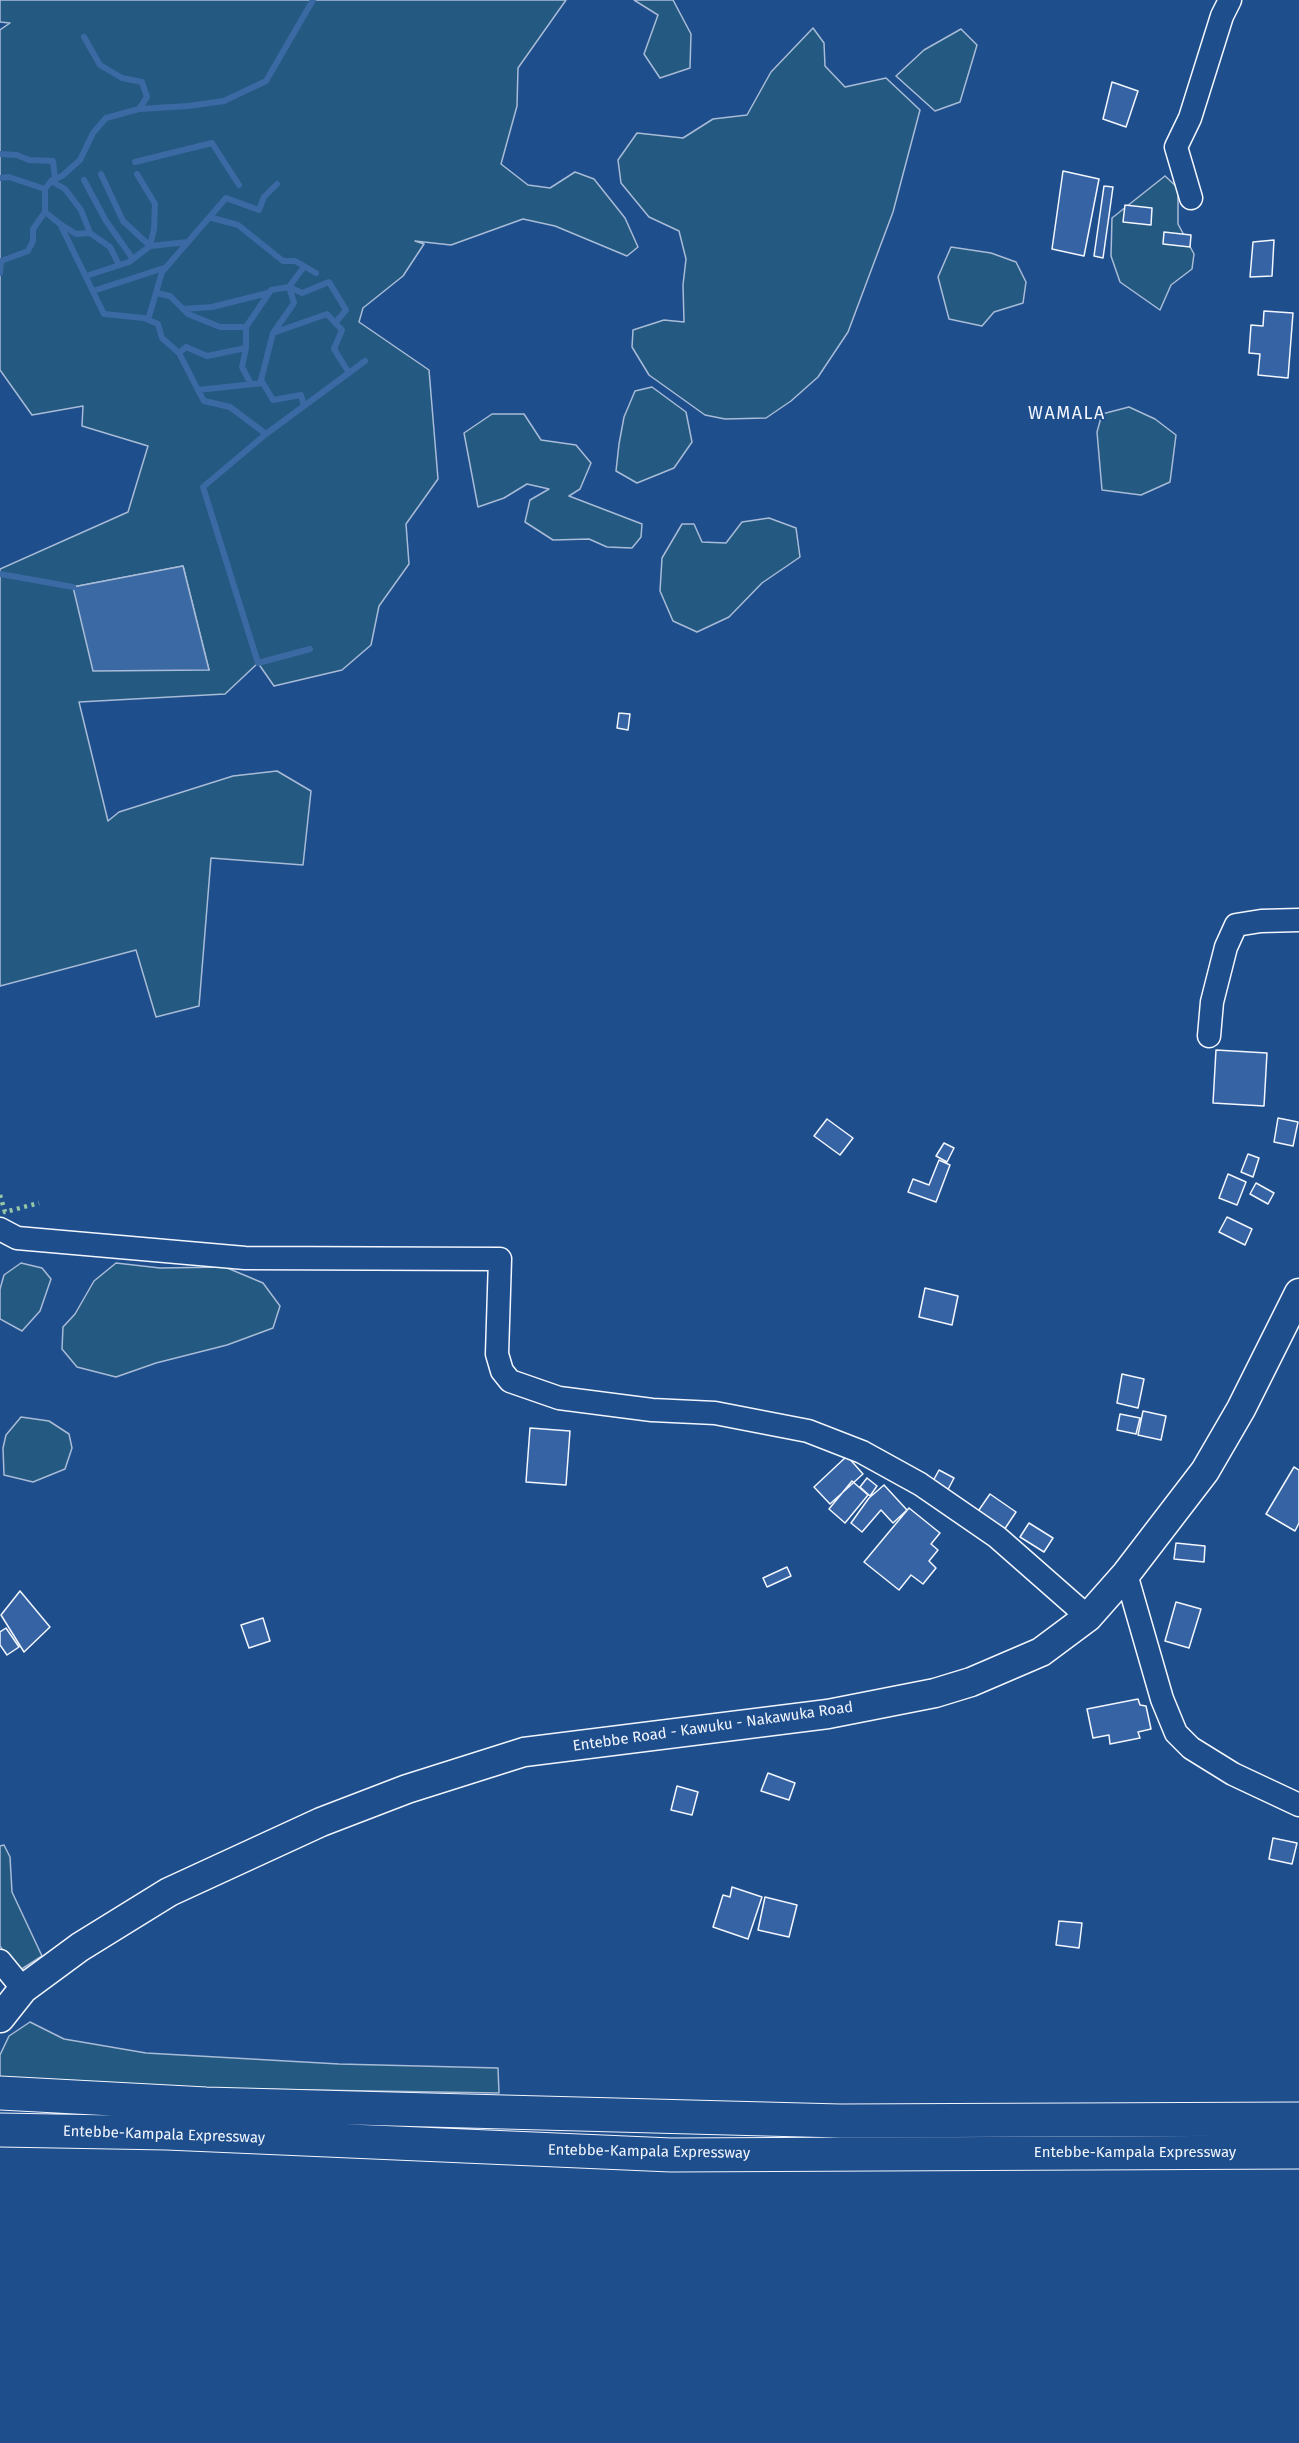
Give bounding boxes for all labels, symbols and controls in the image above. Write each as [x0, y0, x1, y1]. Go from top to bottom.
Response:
district label: WAMALA [1028, 403, 1106, 425]
street label: Entebbe Road - Kawuku - Nakawuka Road [572, 1698, 854, 1756]
street label: Entebbe-Kampala Expressway [63, 2122, 265, 2148]
street label: Entebbe-Kampala Expressway [548, 2141, 750, 2163]
street label: Entebbe-Kampala Expressway [1034, 2144, 1236, 2162]

